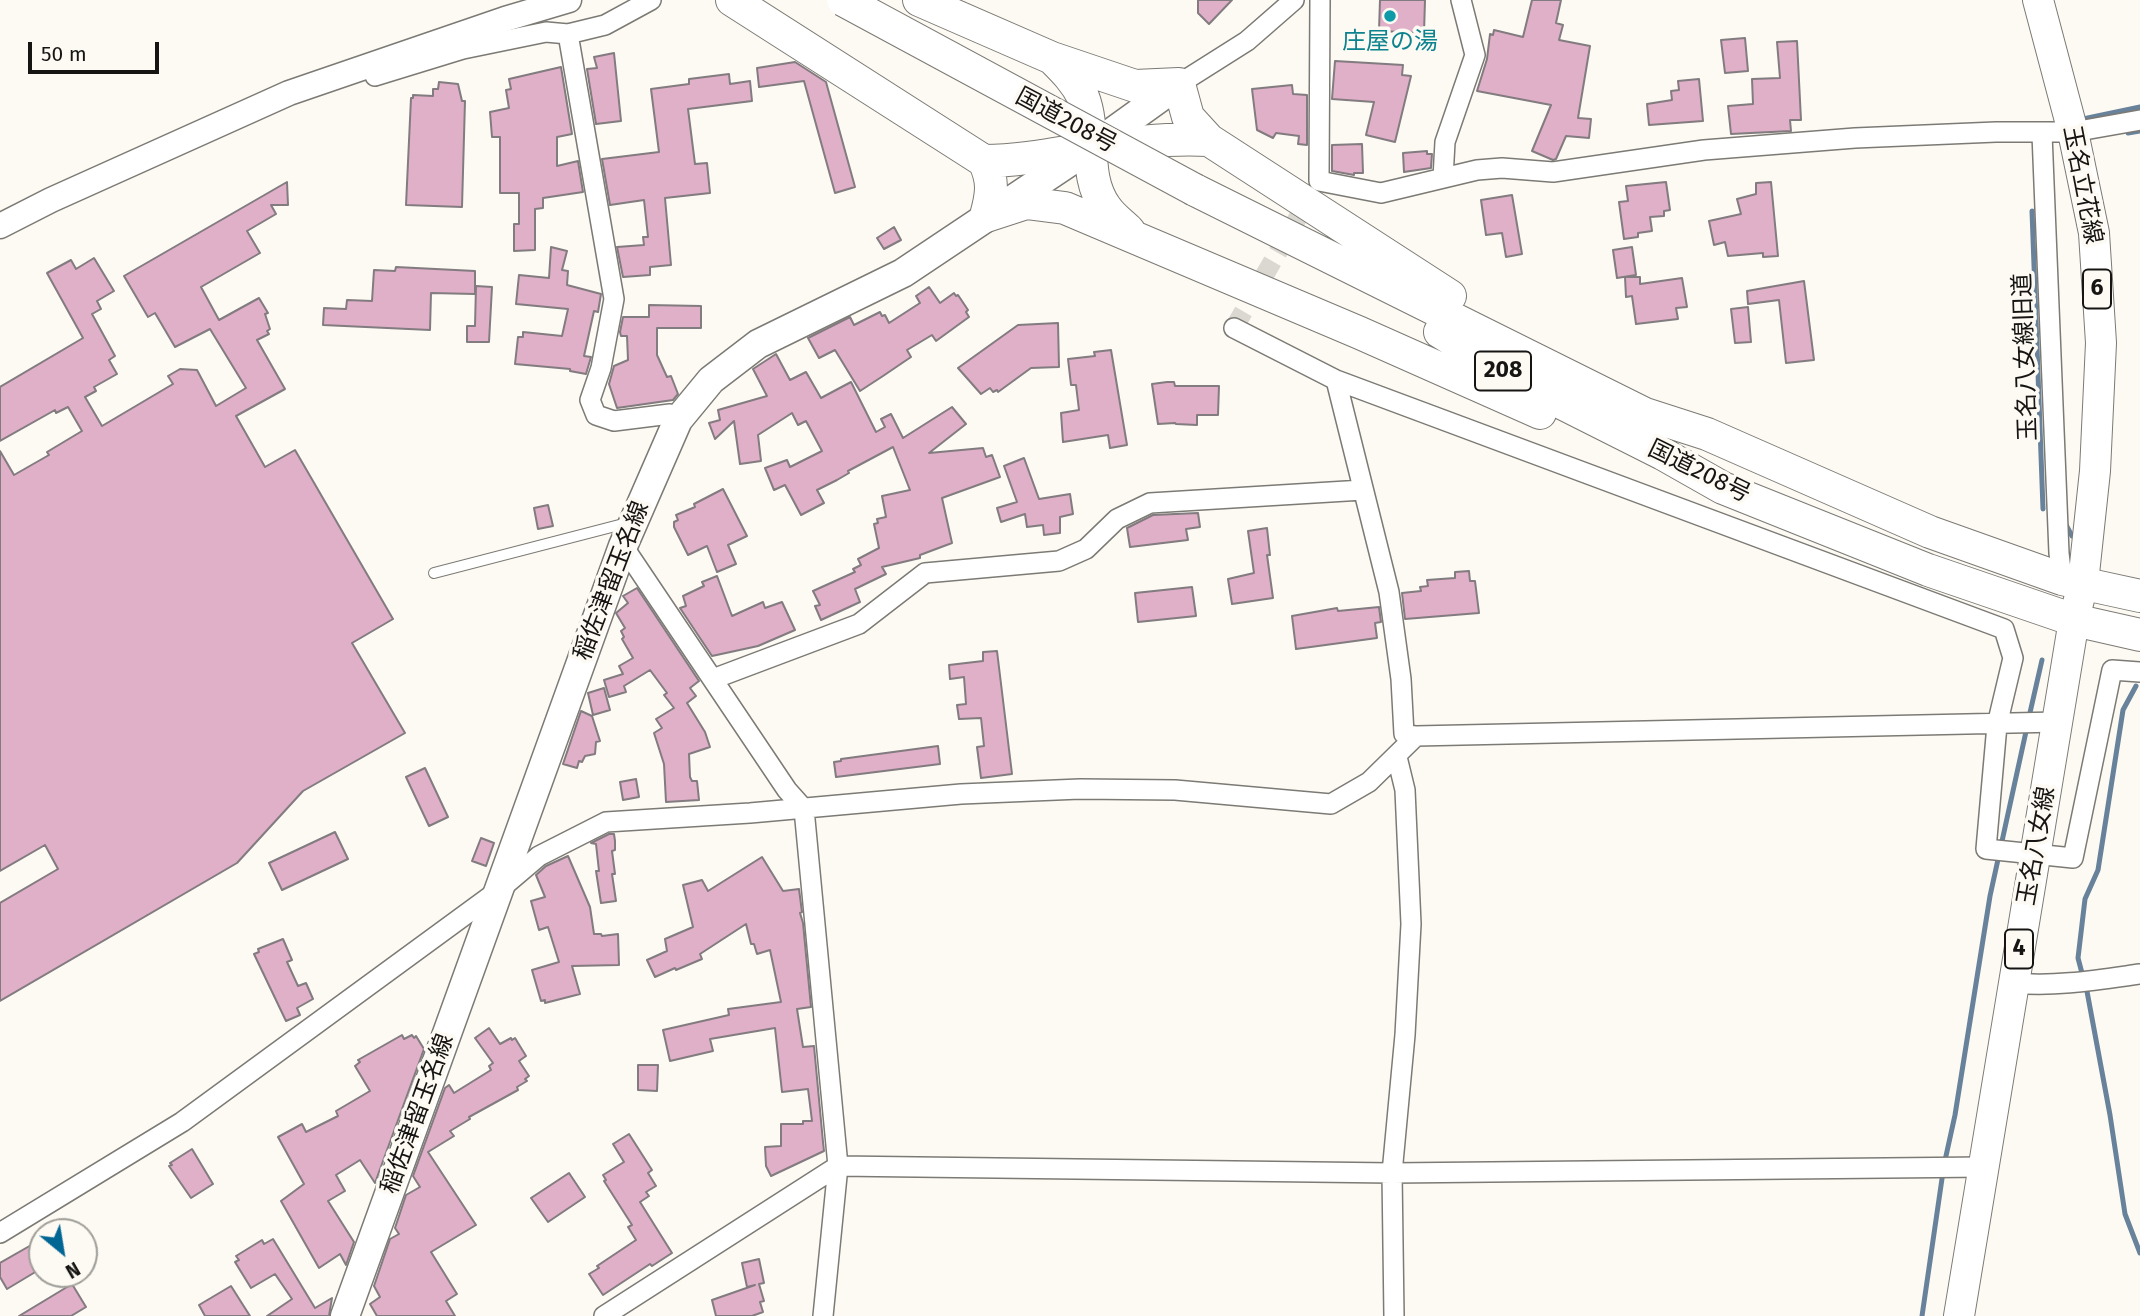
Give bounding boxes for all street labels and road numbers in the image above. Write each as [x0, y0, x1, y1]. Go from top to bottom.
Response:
street label: 国道208号 [1010, 82, 1122, 160]
street label: 玉名立花線 [2056, 123, 2108, 247]
road number: 6 [2083, 270, 2111, 308]
street label: 玉名八女線旧道 [2009, 273, 2043, 441]
road number: 208 [1475, 352, 1531, 390]
street label: 国道208号 [1643, 435, 1755, 509]
street label: 稲佐津留玉名線 [568, 497, 656, 665]
street label: 玉名八女線 [2012, 784, 2062, 908]
road number: 4 [2005, 930, 2033, 968]
street label: 稲佐津留玉名線 [376, 1030, 460, 1198]

